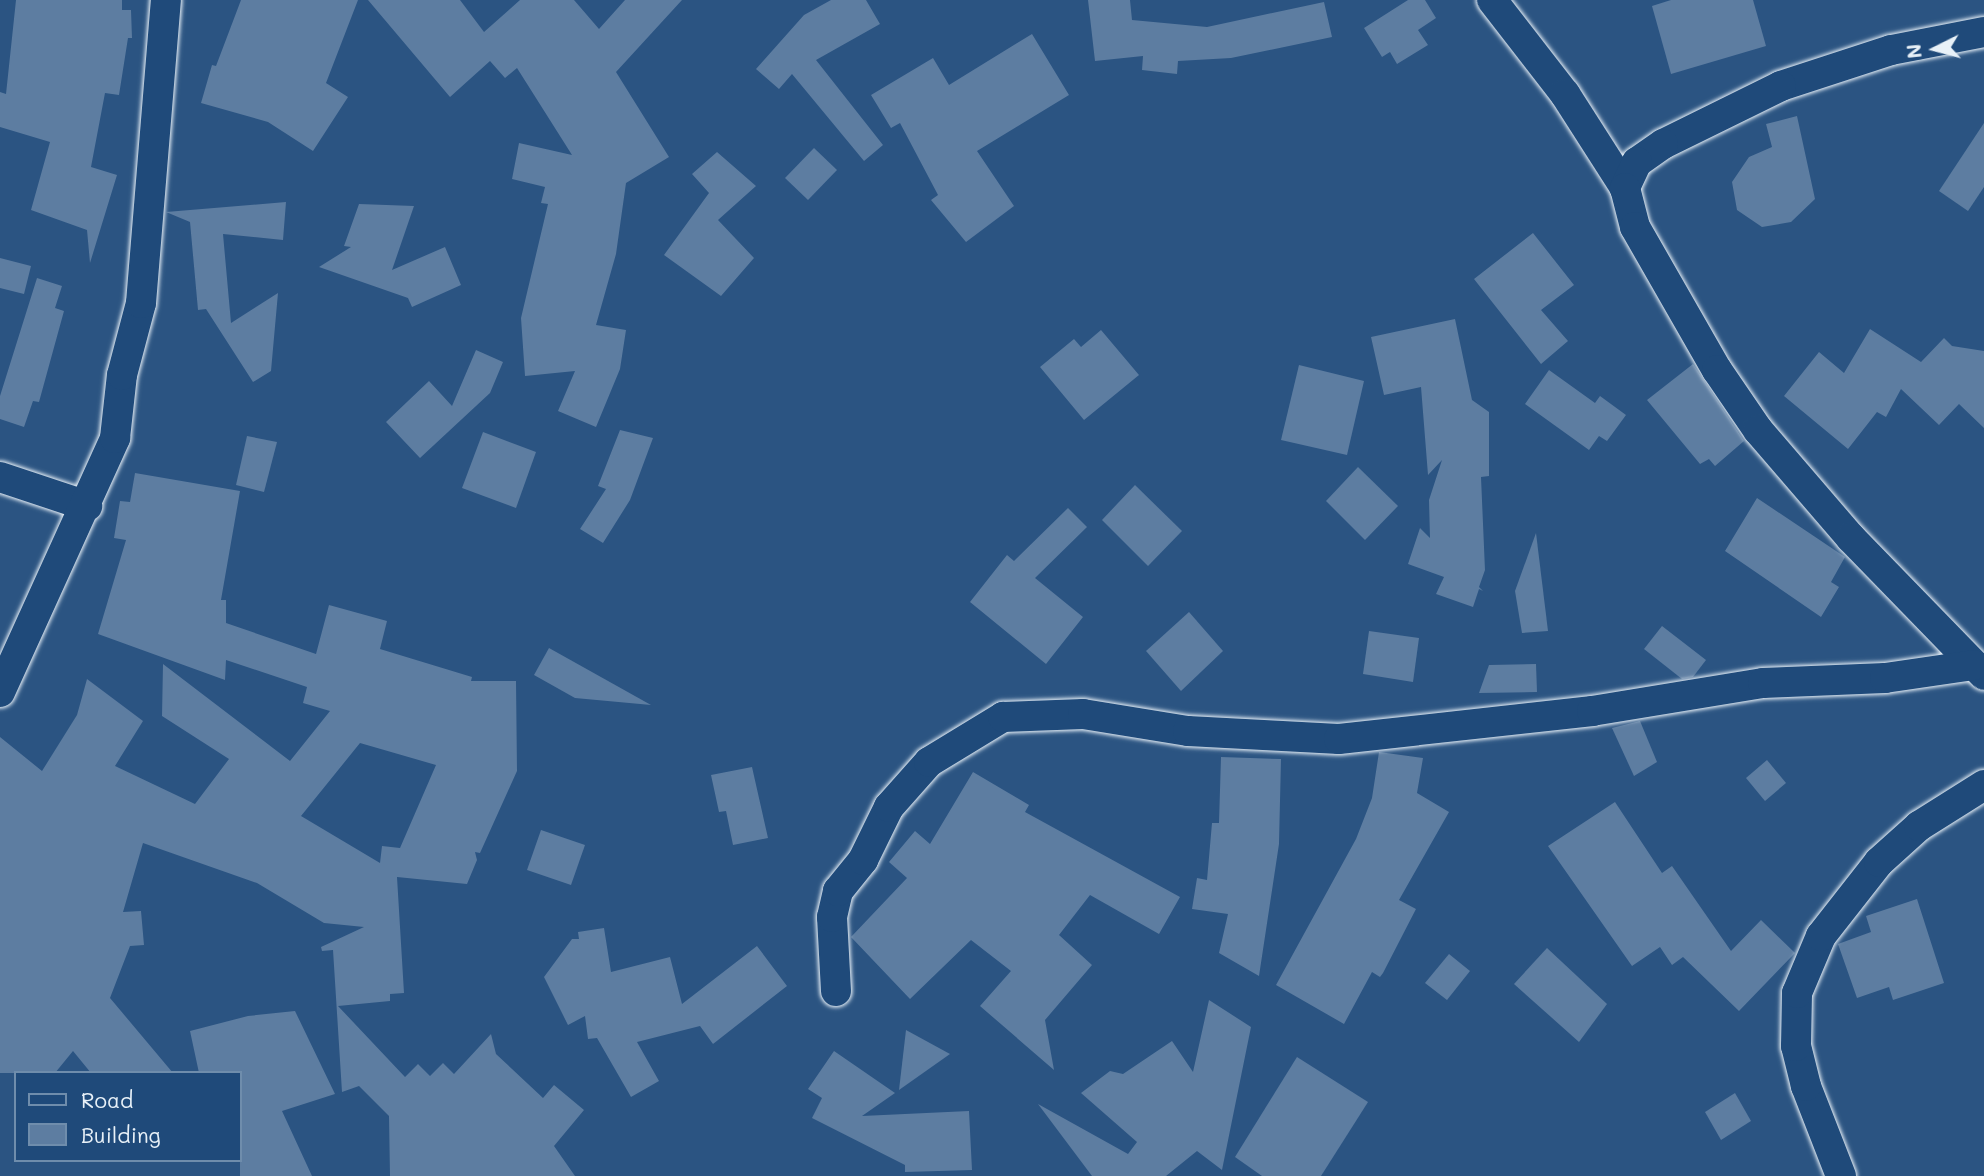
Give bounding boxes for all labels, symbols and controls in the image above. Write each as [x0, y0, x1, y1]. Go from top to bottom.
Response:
north arrow [1900, 14, 1970, 84]
text: N [1900, 43, 1927, 60]
legend [14, 1071, 242, 1162]
text: Road [81, 1086, 133, 1113]
text: Building [81, 1121, 161, 1148]

